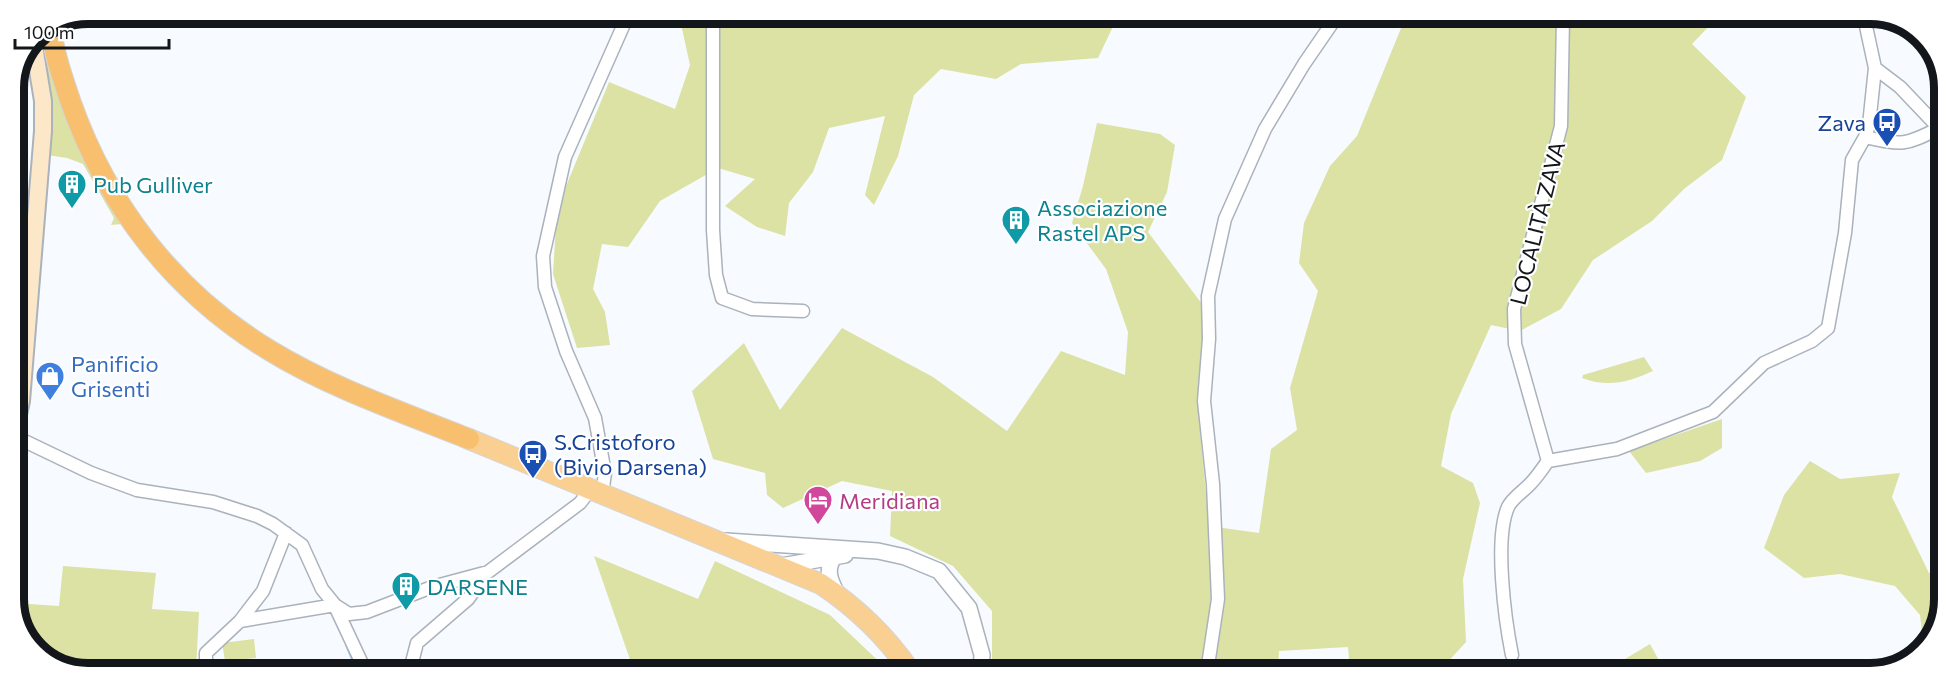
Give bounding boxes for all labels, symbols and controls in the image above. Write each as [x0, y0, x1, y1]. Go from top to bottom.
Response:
scale bar [15, 12, 170, 50]
text: 100 m [24, 21, 74, 43]
bus stop icon: Zava [1871, 106, 1903, 148]
place label: Zava [1817, 109, 1866, 136]
street label: LOCALITÀ ZAVA [1504, 138, 1570, 308]
building icon: Pub Gulliver [56, 168, 88, 210]
place label: Pub Gulliver [93, 171, 213, 198]
place label: Associazione Rastel APS [1037, 194, 1167, 246]
building icon: Associazione Rastel APS [1000, 204, 1032, 246]
place label: Panificio Grisenti [71, 350, 159, 402]
shop icon: Panificio Grisenti [34, 360, 66, 402]
place label: S.Cristoforo (Bivio Darsena) [554, 428, 707, 480]
bus stop icon: S.Cristoforo (Bivio Darsena) [517, 438, 549, 480]
hotel icon: Meridiana [802, 484, 834, 526]
place label: Meridiana [839, 487, 940, 514]
building icon: DARSENE [390, 570, 422, 612]
place label: DARSENE [427, 573, 528, 600]

